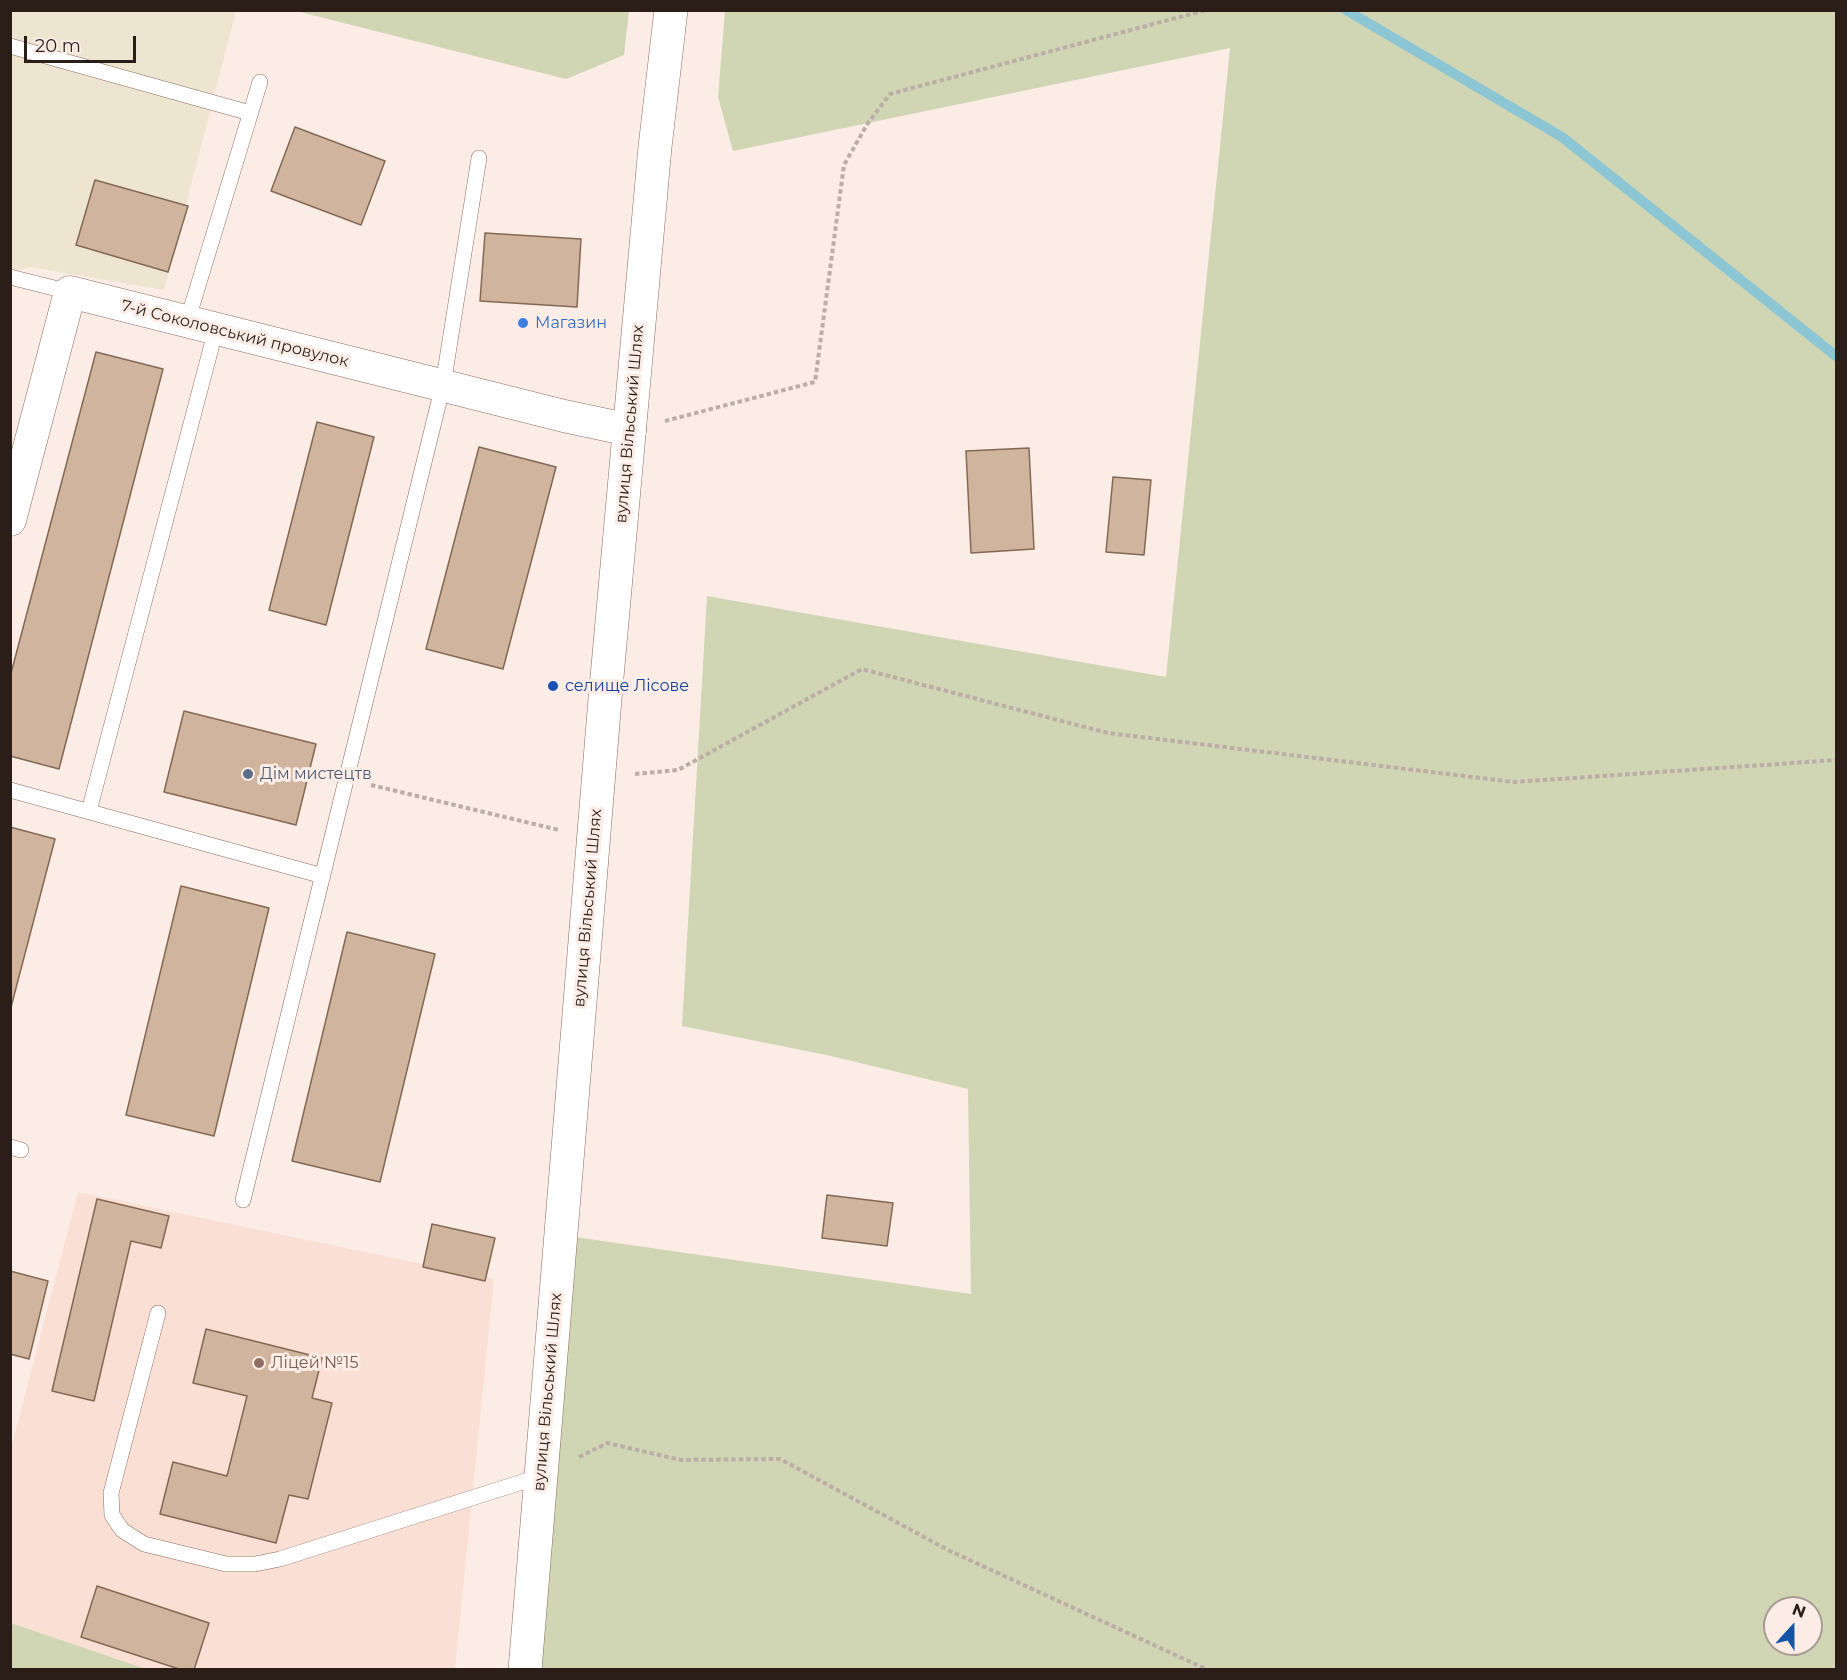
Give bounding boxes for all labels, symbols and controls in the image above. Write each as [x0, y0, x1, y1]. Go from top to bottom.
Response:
scale bar [27, 24, 140, 62]
text: 20 m [35, 35, 81, 57]
street label: 7-й Соколовський провулок [119, 296, 351, 372]
place label: Магазин [535, 313, 607, 333]
marker: Магазин [516, 316, 530, 330]
street label: вулиця Вільський Шлях [612, 324, 648, 524]
place label: селище Лісове [565, 676, 689, 696]
marker: селище Лісове [546, 679, 560, 693]
place label: Дім мистецтв [260, 764, 372, 784]
marker: Дім мистецтв [241, 767, 255, 781]
street label: вулиця Вільський Шлях [570, 808, 606, 1008]
street label: вулиця Вільський Шлях [530, 1292, 566, 1492]
place label: Ліцей №15 [271, 1353, 358, 1373]
marker: Ліцей №15 [252, 1356, 266, 1370]
north arrow [1763, 1596, 1823, 1656]
text: N [1789, 1599, 1808, 1622]

